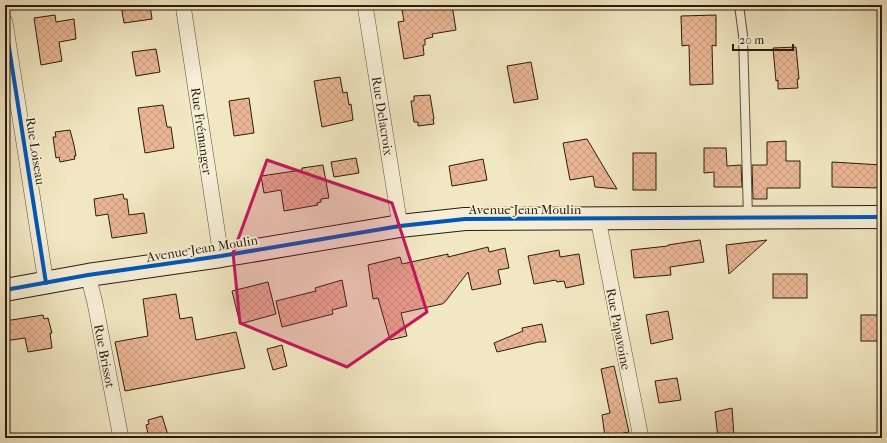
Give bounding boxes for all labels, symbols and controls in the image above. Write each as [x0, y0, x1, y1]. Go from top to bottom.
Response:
scale bar [733, 26, 793, 52]
text: 20 m [739, 33, 764, 47]
street label: Rue Delacroix [369, 75, 396, 157]
street label: Rue Frémanger [188, 87, 215, 176]
street label: Rue Loiseau [23, 116, 48, 187]
street label: Avenue Jean Moulin [468, 202, 582, 217]
street label: Avenue Jean Moulin [144, 232, 259, 265]
street label: Rue Papavoine [603, 287, 634, 372]
street label: Rue Brissot [91, 323, 118, 389]

